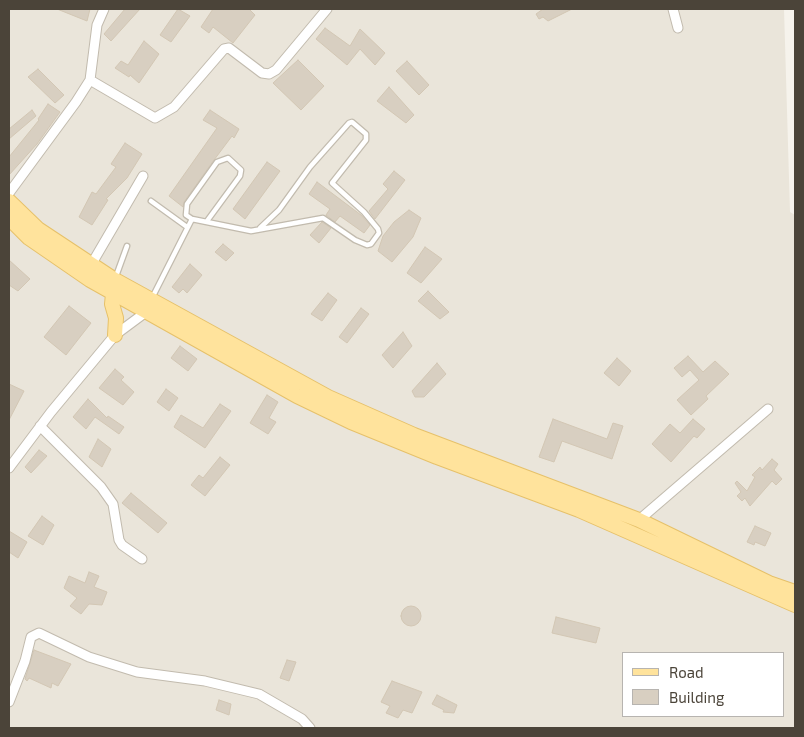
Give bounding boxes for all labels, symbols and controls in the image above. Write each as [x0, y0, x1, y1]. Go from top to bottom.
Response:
legend [622, 652, 784, 717]
text: Road [669, 663, 704, 681]
text: Building [669, 688, 724, 706]

